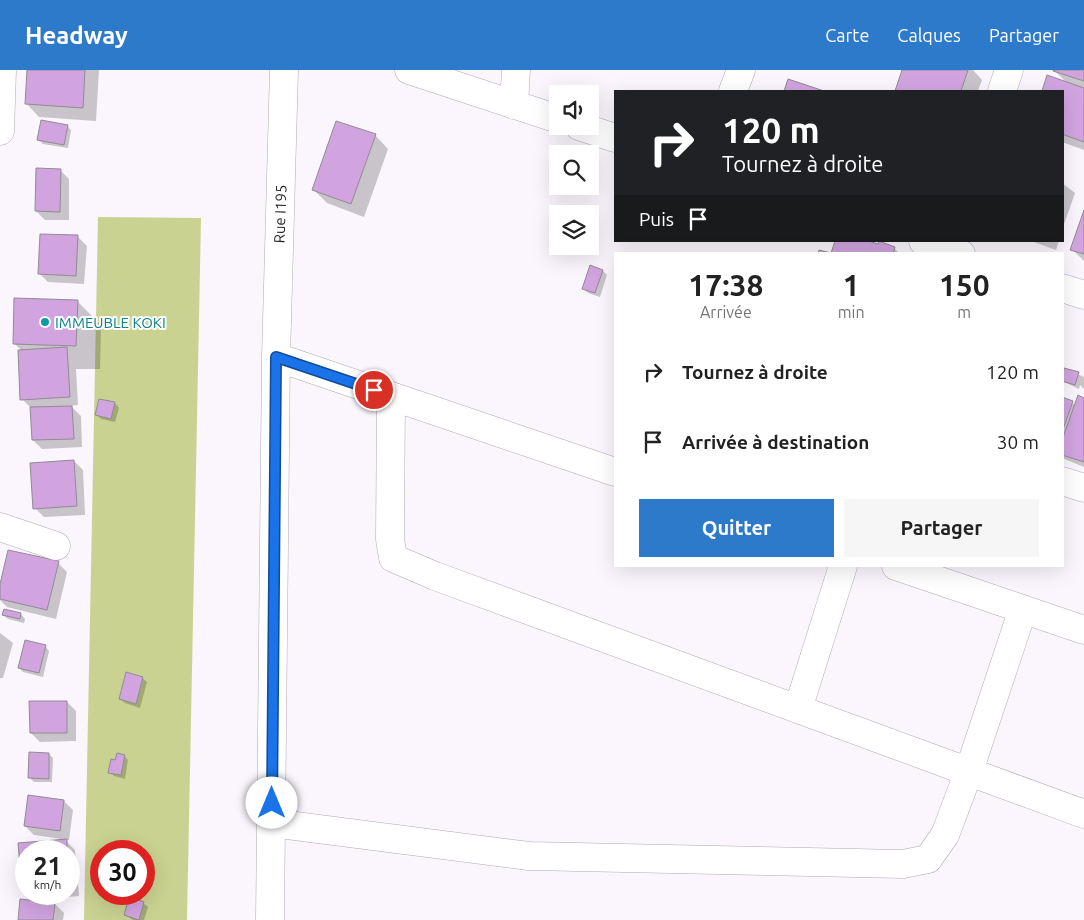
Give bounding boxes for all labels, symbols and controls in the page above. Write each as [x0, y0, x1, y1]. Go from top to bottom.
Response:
text: Headway [25, 22, 128, 49]
text: Carte [825, 25, 869, 45]
text: Calques [897, 25, 961, 45]
text: Partager [989, 25, 1059, 45]
map controls [549, 85, 599, 255]
button: sound [549, 85, 599, 135]
icon: right [639, 110, 704, 175]
text: 120 m [722, 110, 820, 150]
button: search [549, 145, 599, 195]
text: Tournez à droite [722, 151, 883, 176]
street label: Rue I195 [270, 184, 290, 244]
button: layers [549, 205, 599, 255]
icon: arrive [684, 205, 712, 233]
text: Puis [639, 208, 674, 230]
text: 17:38 [688, 268, 763, 302]
text: 1 [843, 268, 860, 302]
text: 150 [939, 268, 990, 302]
text: Arrivée [700, 303, 752, 321]
text: min [838, 303, 865, 321]
text: m [957, 303, 971, 321]
place label: IMMEUBLE KOKI [55, 314, 166, 331]
marker: IMMEUBLE KOKI [39, 316, 51, 328]
icon: right [639, 358, 667, 386]
text: Tournez à droite [682, 361, 828, 383]
text: 120 m [986, 361, 1039, 383]
pin [353, 369, 395, 411]
icon: arrive [360, 376, 388, 404]
icon: arrive [639, 428, 667, 456]
text: Arrivée à destination [682, 431, 869, 453]
text: 30 m [997, 431, 1039, 453]
button: Quitter [639, 499, 834, 557]
button: Partager [844, 499, 1039, 557]
position arrow [245, 776, 297, 828]
speed limit sign: 30 [90, 840, 155, 905]
text: 21 [33, 852, 62, 880]
text: km/h [34, 878, 61, 891]

